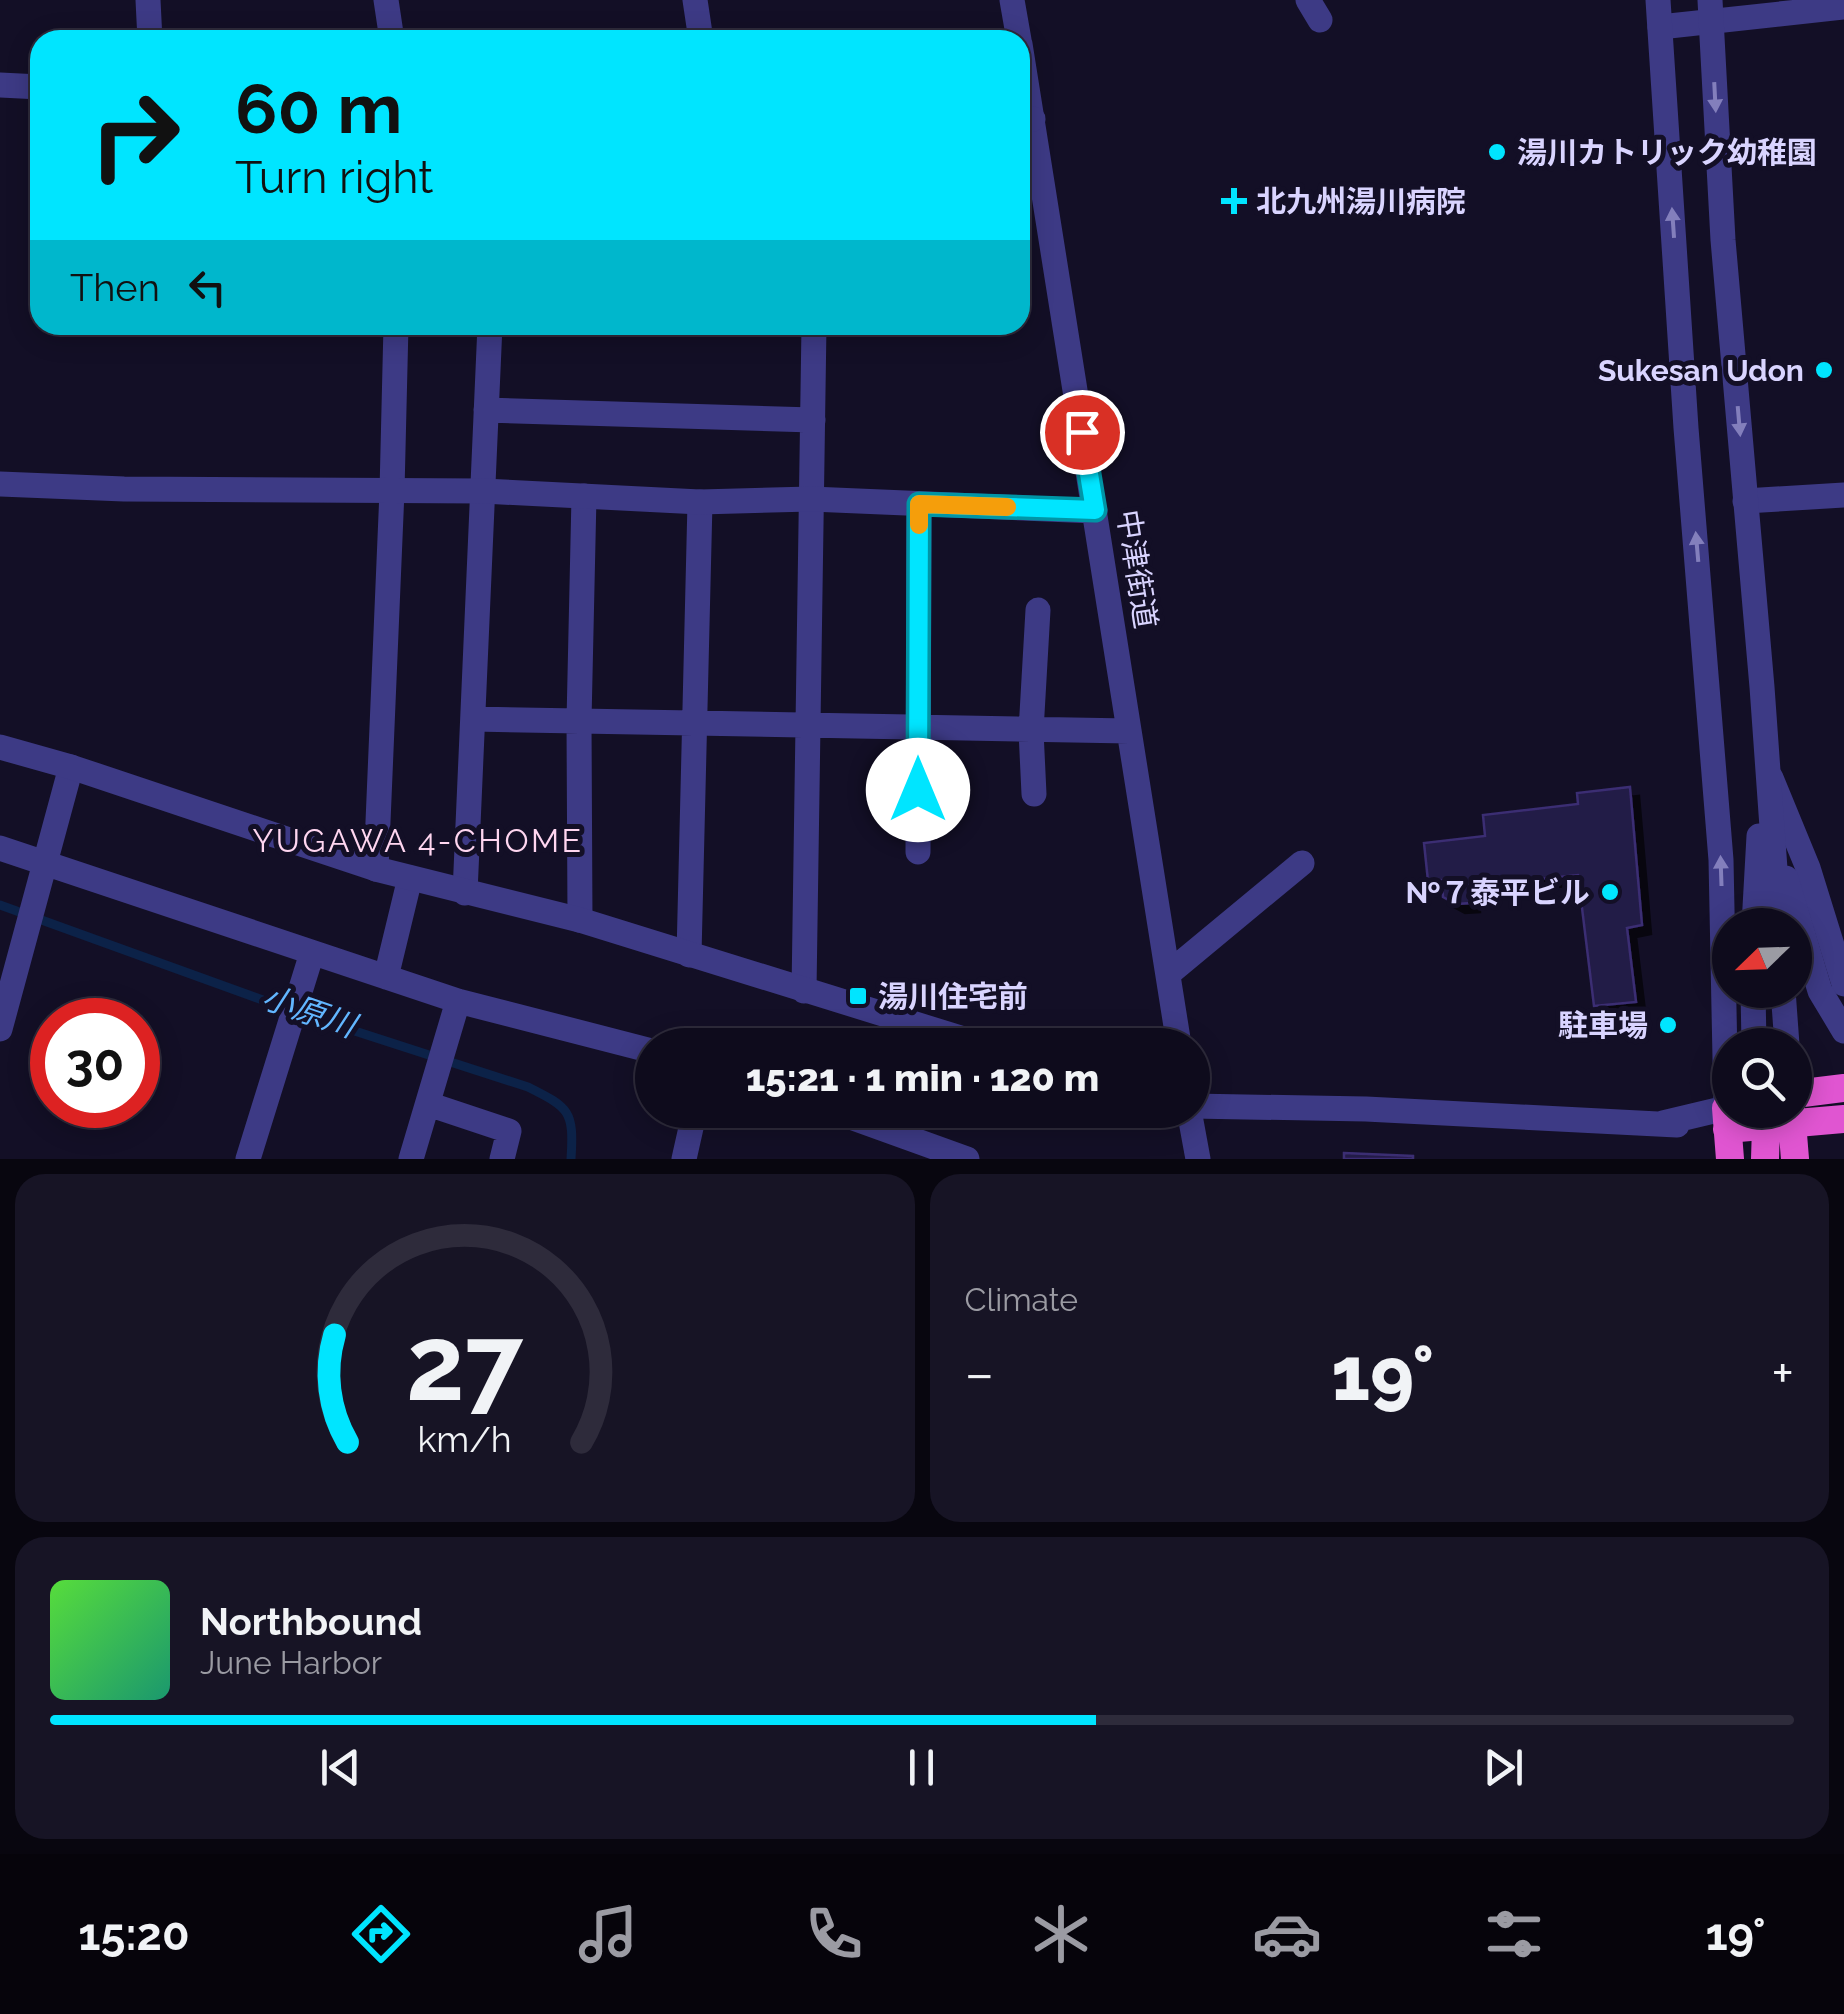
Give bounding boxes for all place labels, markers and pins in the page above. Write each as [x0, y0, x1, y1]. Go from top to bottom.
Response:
place label: 湯川カトリック幼稚園 [1517, 135, 1817, 170]
marker: 湯川カトリック幼稚園 [1486, 141, 1508, 163]
place label: 北九州湯川病院 [1256, 184, 1466, 219]
marker: 北九州湯川病院 [1221, 188, 1247, 214]
place label: Sukesan Udon [1598, 353, 1804, 388]
marker: Sukesan Udon [1813, 359, 1835, 381]
pin [1040, 390, 1125, 475]
place label: №７泰平ビル [1405, 875, 1590, 910]
marker: №７泰平ビル [1599, 881, 1621, 903]
place label: 湯川住宅前 [878, 979, 1028, 1014]
marker: 湯川住宅前 [847, 985, 869, 1007]
place label: 駐車場 [1558, 1008, 1648, 1043]
marker: 駐車場 [1657, 1014, 1679, 1036]

